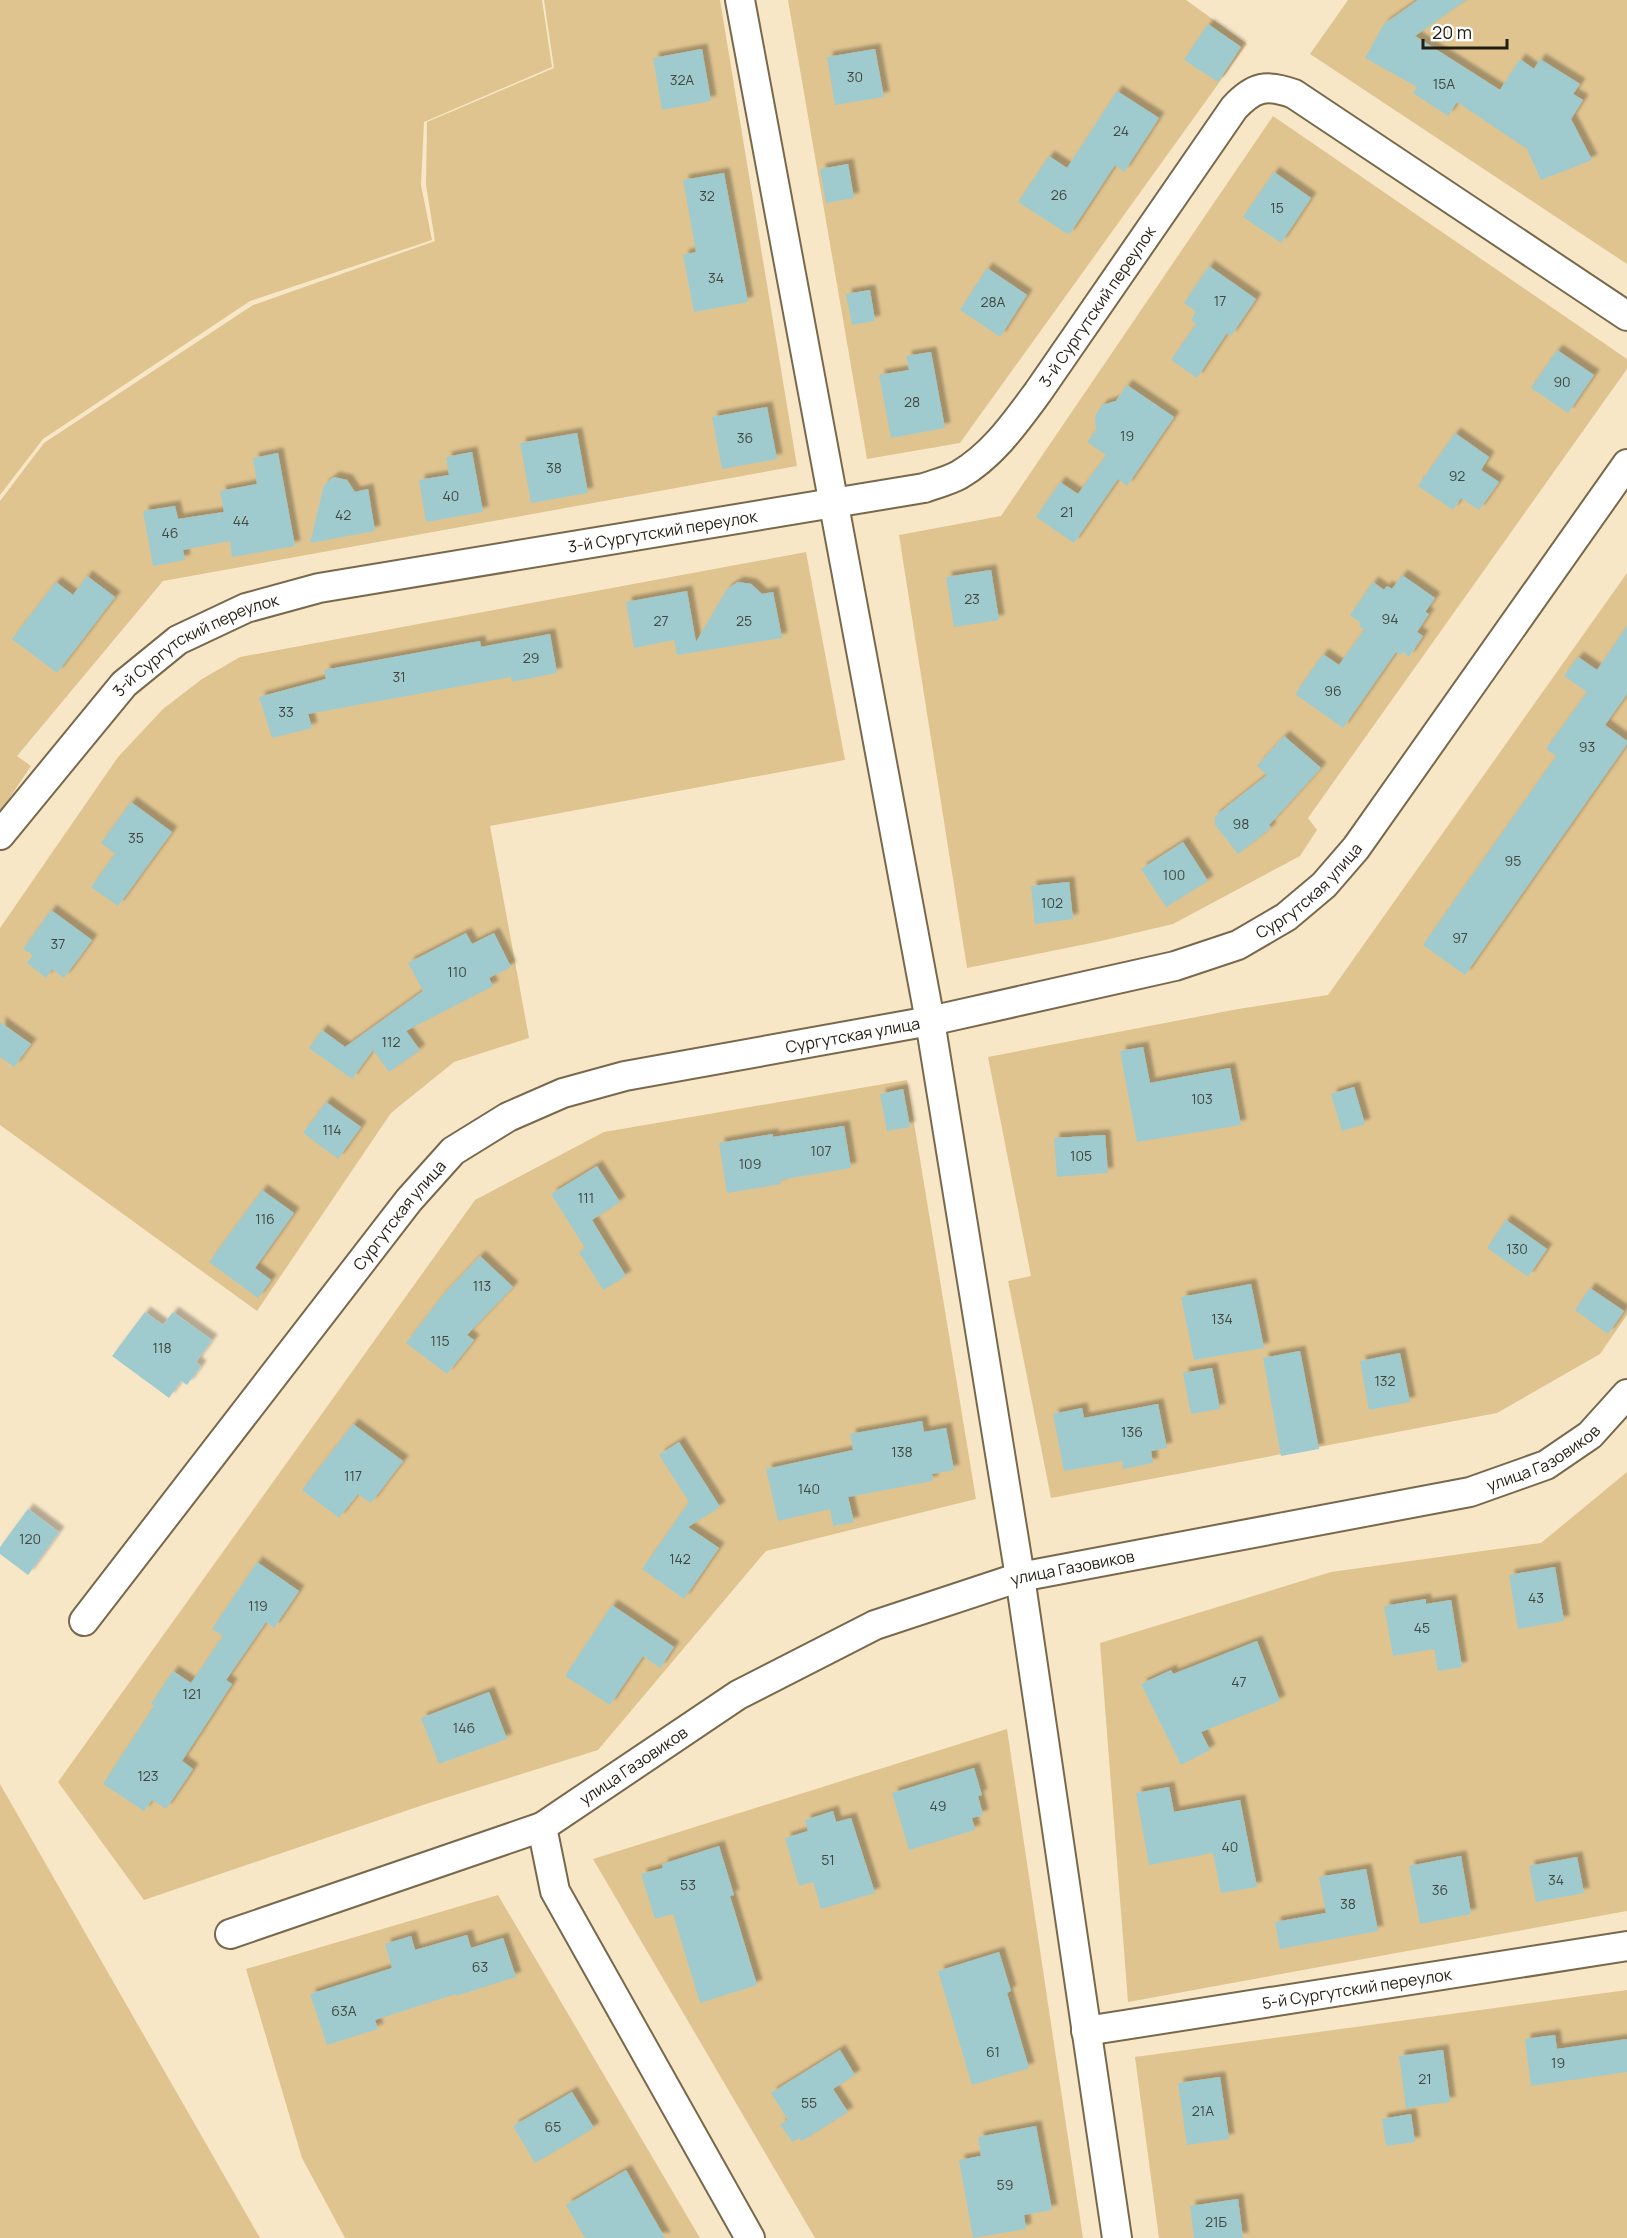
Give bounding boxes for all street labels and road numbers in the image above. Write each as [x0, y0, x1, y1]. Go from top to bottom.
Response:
street label: 3-й Сургутский переулок [1034, 221, 1161, 391]
street label: 3-й Сургутский переулок [566, 505, 760, 558]
street label: 3-й Сургутский переулок [107, 588, 282, 701]
street label: Сургутская улица [1251, 838, 1367, 943]
street label: Сургутская улица [784, 1012, 922, 1058]
street label: Сургутская улица [348, 1155, 451, 1275]
street label: улица Газовиков [1484, 1420, 1605, 1496]
street label: улица Газовиков [1007, 1545, 1137, 1590]
street label: улица Газовиков [575, 1721, 692, 1810]
street label: 5-й Сургутский переулок [1260, 1963, 1454, 2014]

